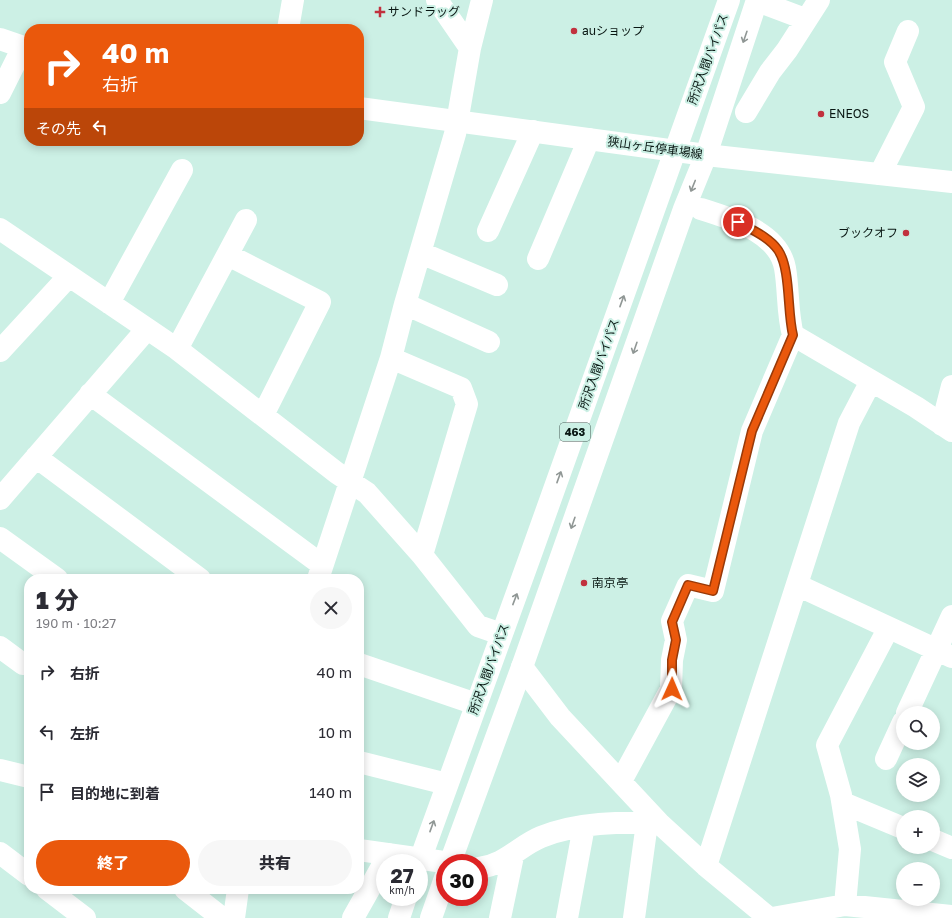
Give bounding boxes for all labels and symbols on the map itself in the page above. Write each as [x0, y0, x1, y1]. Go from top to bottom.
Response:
place label: サンドラッグ [388, 4, 460, 19]
marker: サンドラッグ [375, 7, 385, 17]
street label: 所沢入間バイパス [684, 11, 731, 106]
place label: auショップ [582, 23, 644, 38]
marker: auショップ [569, 26, 579, 36]
one-way arrow [740, 31, 748, 43]
place label: ENEOS [829, 106, 870, 121]
marker: ENEOS [816, 109, 826, 119]
street label: 狭山ヶ丘停車場線 [606, 133, 704, 162]
one-way arrow [689, 180, 697, 192]
pin [721, 205, 755, 239]
place label: ブックオフ [838, 225, 898, 240]
marker: ブックオフ [901, 228, 911, 238]
one-way arrow [618, 296, 626, 308]
street label: 所沢入間バイパス [575, 316, 622, 411]
one-way arrow [631, 341, 638, 354]
road number: 463 [560, 423, 590, 441]
one-way arrow [556, 470, 563, 483]
one-way arrow [568, 517, 576, 529]
place label: 南京亭 [592, 575, 628, 590]
marker: 南京亭 [579, 578, 589, 588]
one-way arrow [511, 593, 519, 605]
street label: 所沢入間バイパス [465, 621, 512, 716]
position arrow [651, 668, 693, 710]
one-way arrow [429, 820, 436, 833]
speed limit sign: 30 [436, 854, 488, 906]

